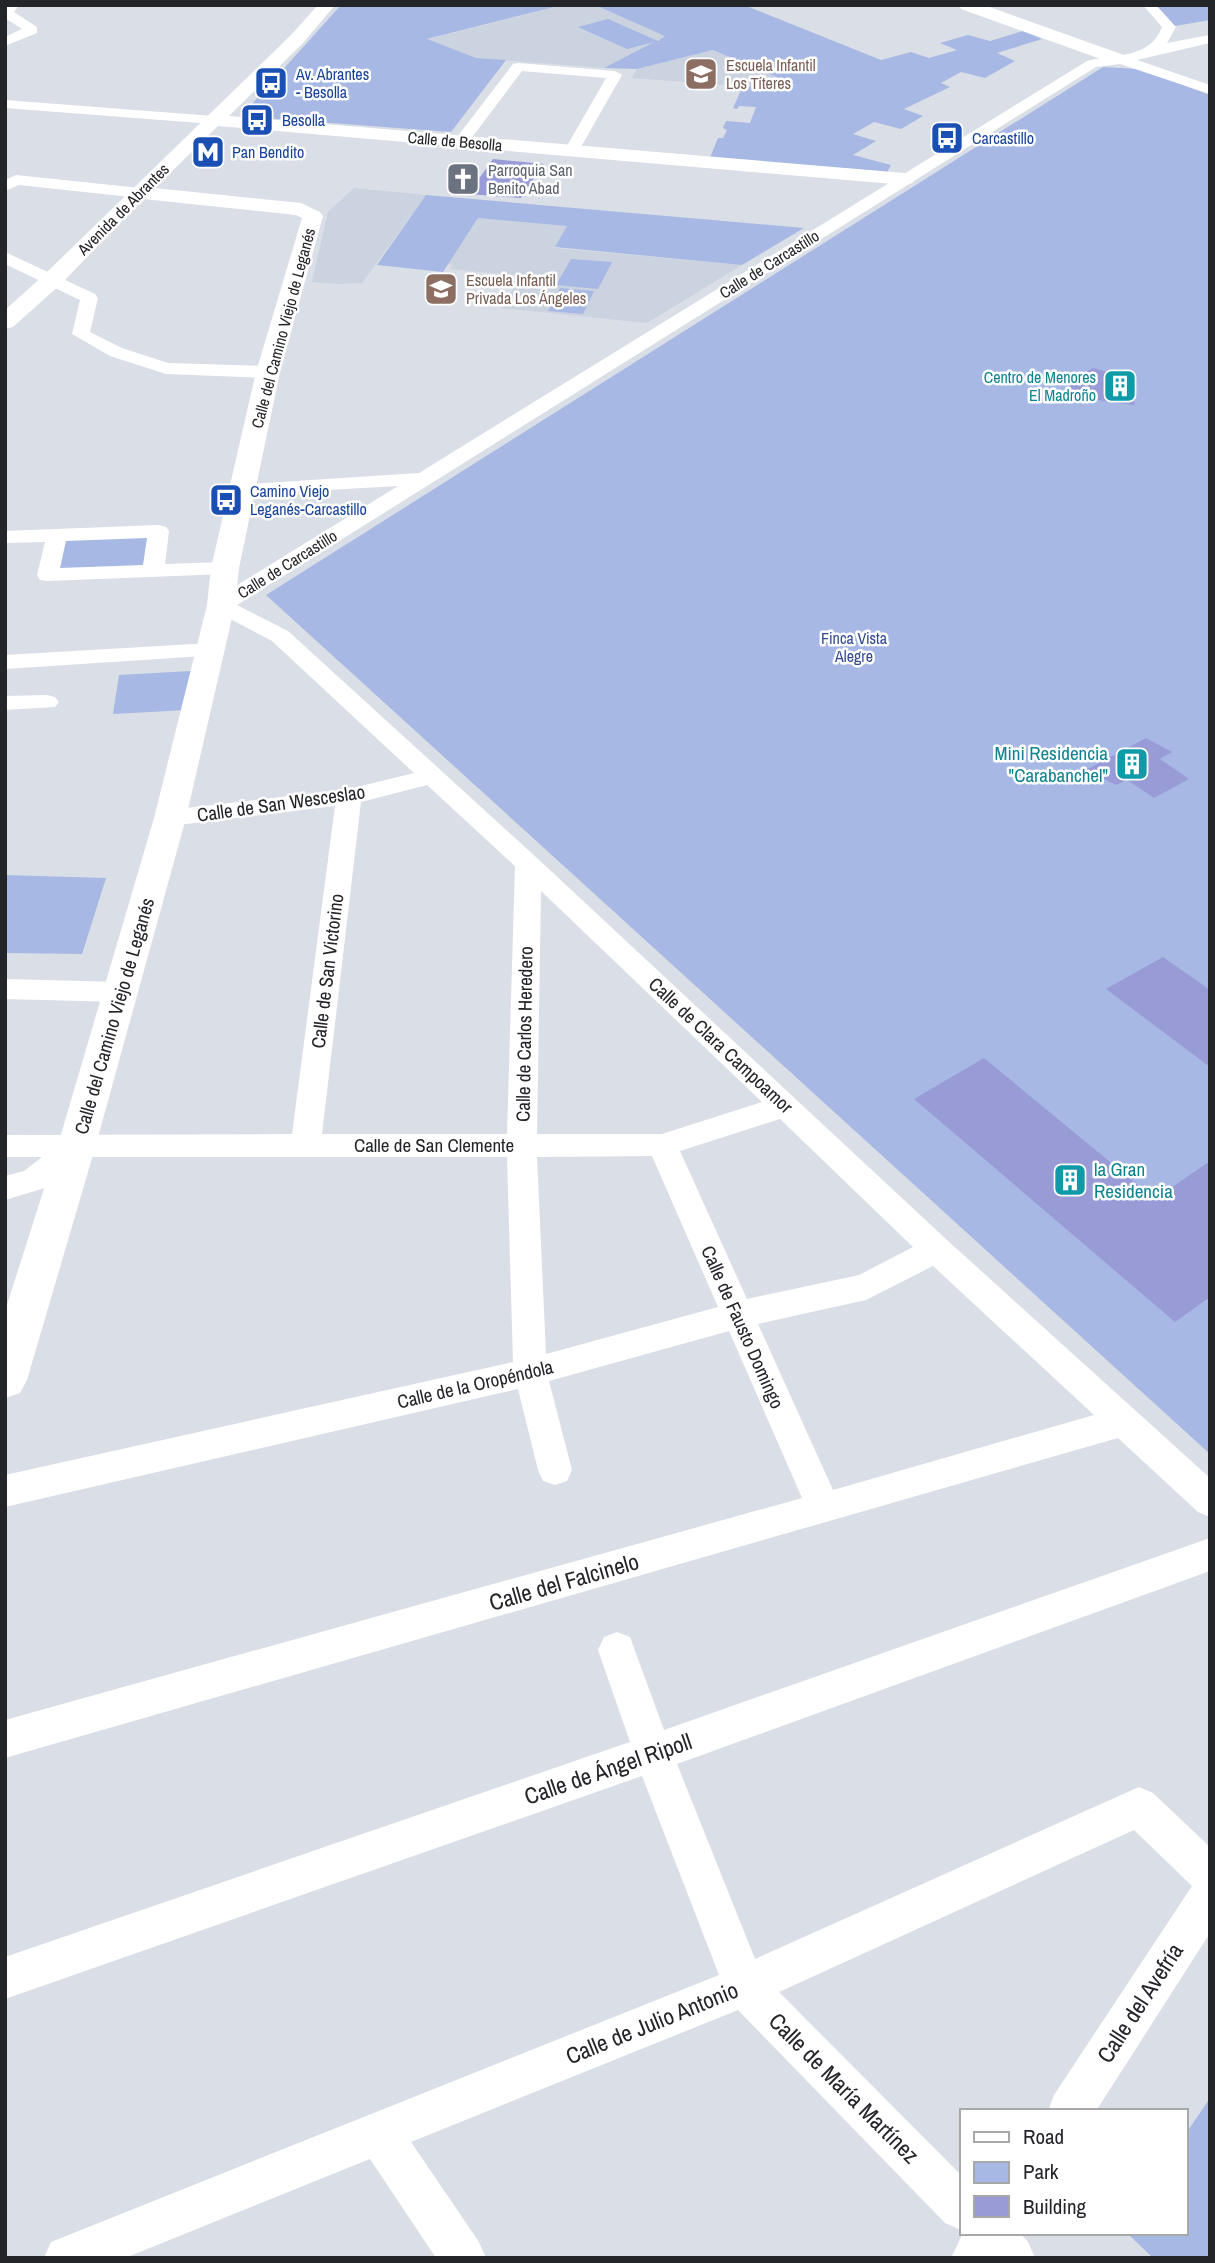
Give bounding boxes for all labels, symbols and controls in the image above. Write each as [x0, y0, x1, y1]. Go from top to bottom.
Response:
place label: Escuela Infantil Los Títeres [726, 54, 816, 94]
school or university icon: Escuela Infantil Los Títeres [682, 55, 720, 93]
place label: Av. Abrantes - Besolla [295, 63, 369, 103]
bus stop icon: Av. Abrantes - Besolla [252, 64, 290, 102]
bus stop icon: Besolla [238, 101, 276, 139]
place label: Besolla [282, 109, 326, 131]
bus stop icon: Carcastillo [928, 119, 966, 157]
street label: Calle de Besolla [407, 126, 504, 156]
place label: Carcastillo [972, 127, 1034, 149]
metro station icon: Pan Bendito [189, 133, 227, 171]
place label: Pan Bendito [232, 141, 304, 163]
street label: Avenida de Abrantes [72, 158, 174, 260]
place label: Parroquia San Benito Abad [488, 159, 573, 199]
church icon: Parroquia San Benito Abad [444, 160, 482, 198]
street label: Calle de Carcastillo [715, 225, 823, 303]
street label: Calle del Camino Viejo de Leganés [246, 226, 320, 430]
place label: Escuela Infantil Privada Los Ángeles [466, 269, 586, 309]
school or university icon: Escuela Infantil Privada Los Ángeles [422, 270, 460, 308]
place label: Centro de Menores El Madroño [984, 366, 1096, 406]
building icon: Centro de Menores El Madroño [1101, 367, 1139, 405]
place label: Camino Viejo Leganés-Carcastillo [250, 480, 367, 520]
bus stop icon: Camino Viejo Leganés-Carcastillo [207, 481, 245, 519]
street label: Calle de Carcastillo [233, 525, 341, 603]
park label: Finca Vista Alegre [821, 627, 888, 667]
place label: Mini Residencia "Carabanchel" [995, 740, 1108, 788]
building icon: Mini Residencia "Carabanchel" [1113, 745, 1151, 783]
street label: Calle de San Wesceslao [195, 778, 367, 828]
street label: Calle de San Victorino [305, 892, 349, 1050]
street label: Calle del Camino Viejo de Leganés [68, 895, 160, 1137]
street label: Calle de Carlos Heredero [509, 946, 539, 1122]
street label: Calle de Clara Campoamor [643, 971, 799, 1119]
street label: Calle de San Clemente [354, 1132, 514, 1158]
place label: la Gran Residencia [1094, 1156, 1173, 1204]
building icon: la Gran Residencia [1051, 1161, 1089, 1199]
street label: Calle de Fausto Domingo [695, 1241, 791, 1413]
street label: Calle de la Oropéndola [394, 1353, 556, 1415]
street label: Calle del Falcinelo [485, 1545, 642, 1618]
street label: Calle de Ángel Ripoll [520, 1725, 696, 1812]
street label: Calle del Avefría [1089, 1936, 1190, 2069]
street label: Calle de Julio Antonio [561, 1974, 743, 2071]
street label: Calle de María Martínez [762, 2006, 926, 2170]
legend [960, 2109, 1187, 2235]
text: Road [1023, 2122, 1064, 2151]
text: Park [1023, 2157, 1059, 2186]
text: Building [1023, 2192, 1087, 2221]

